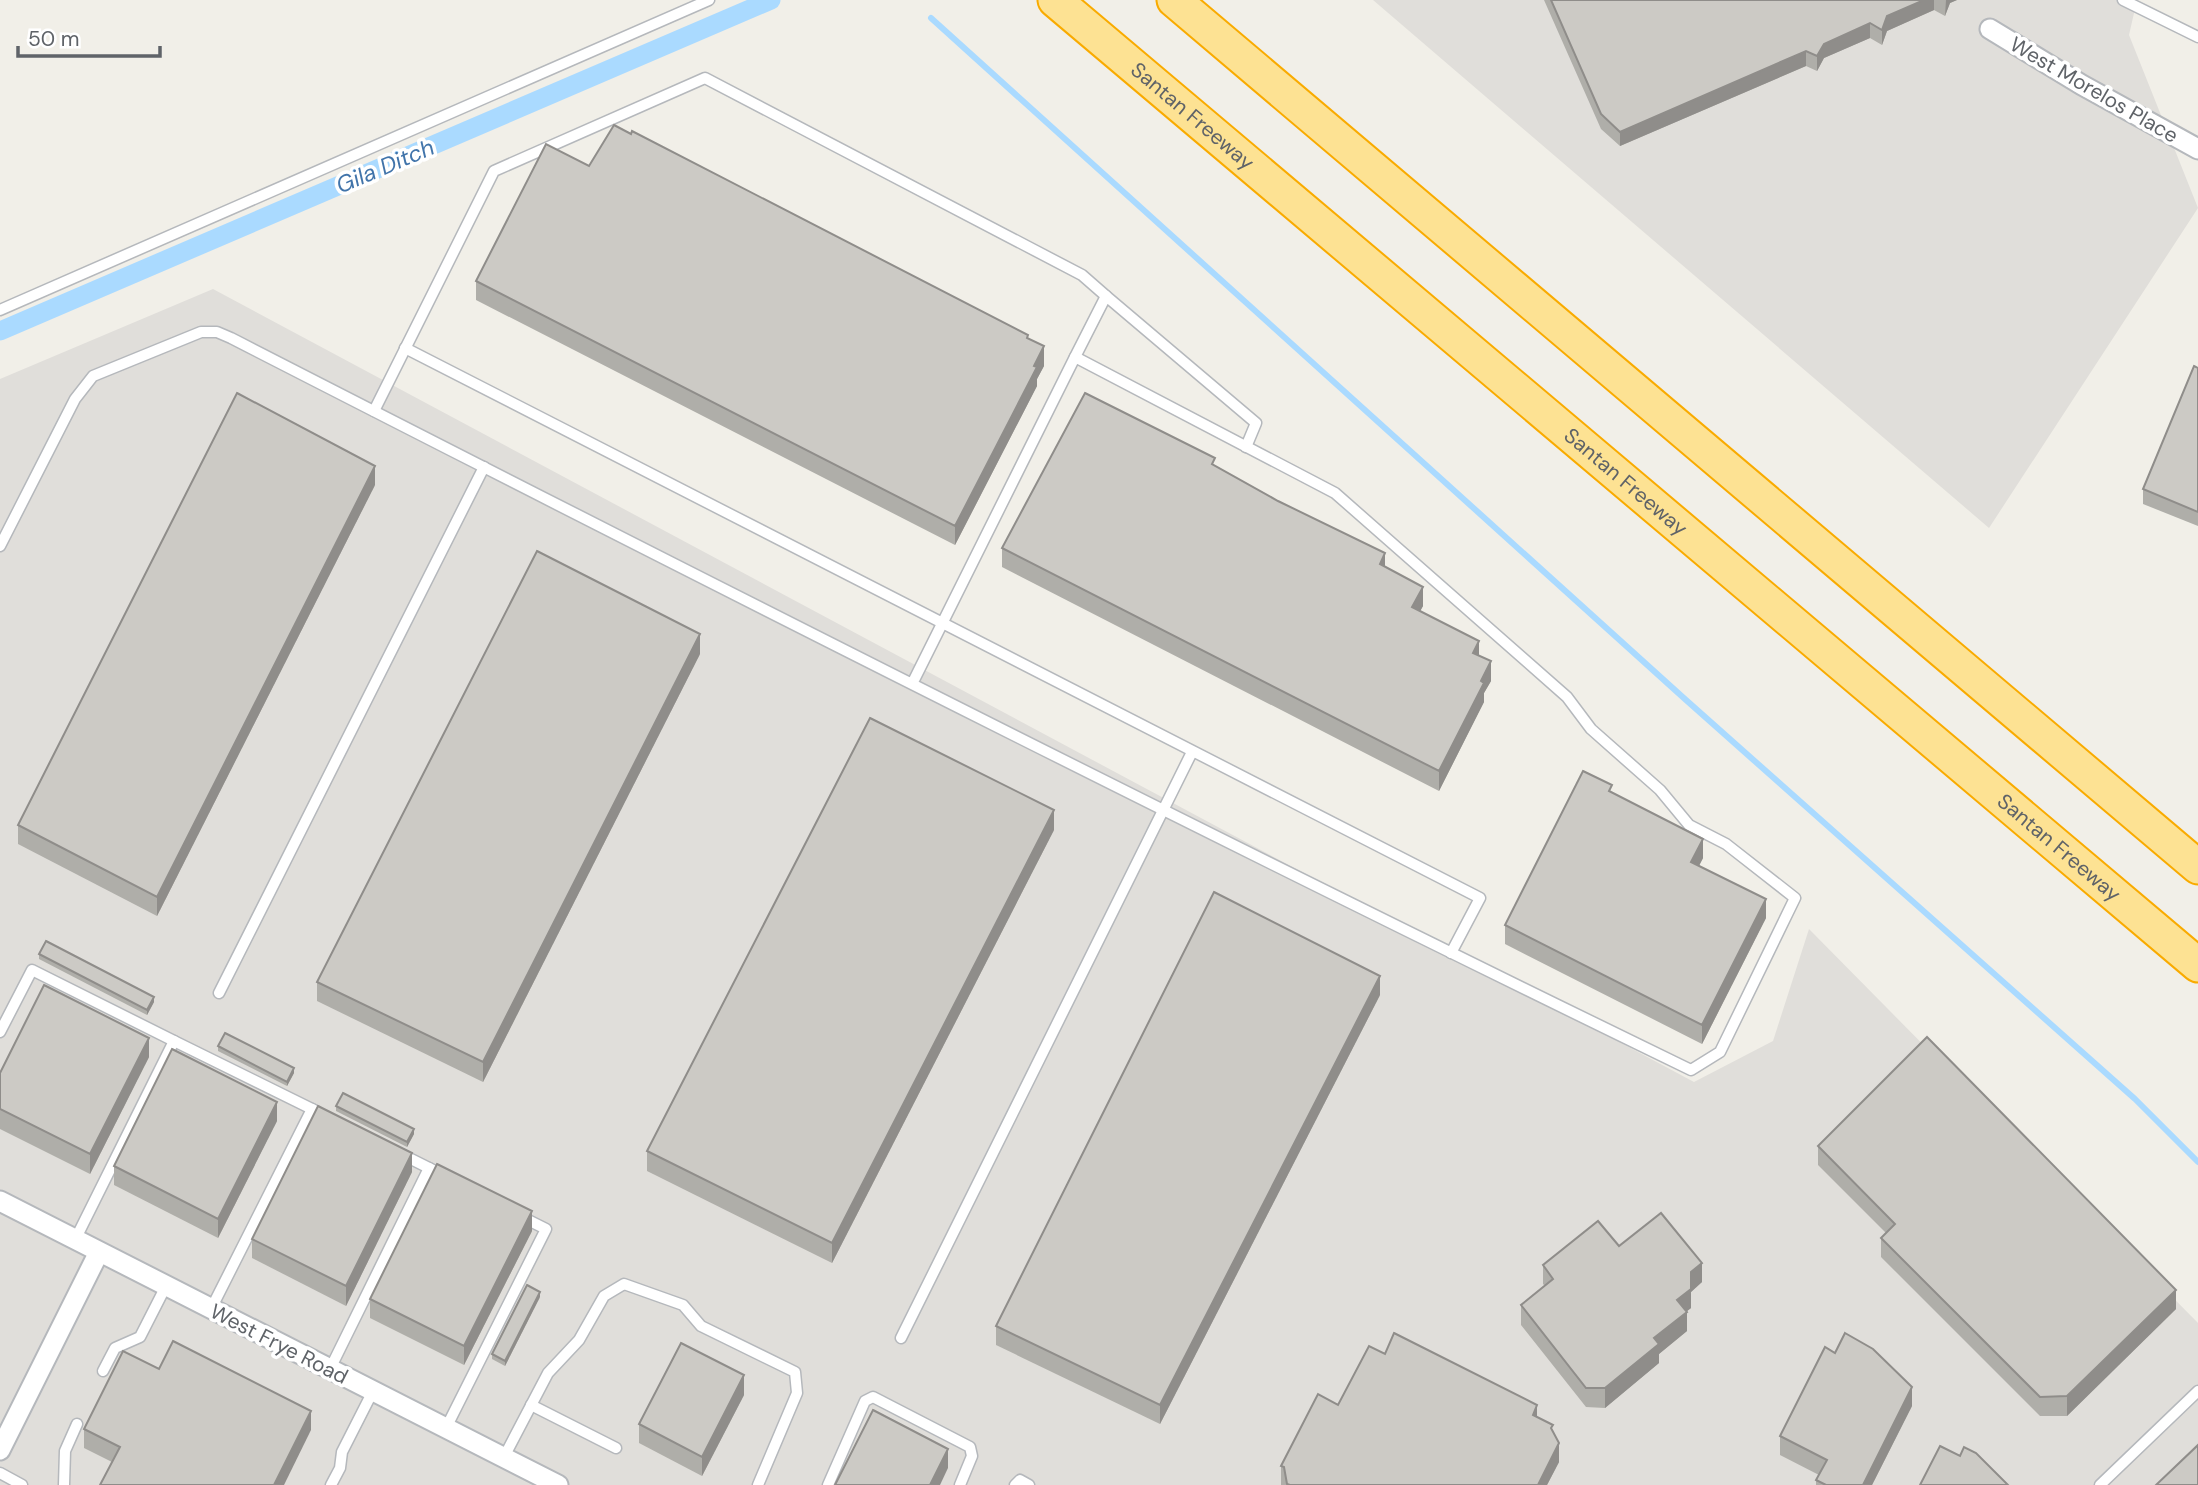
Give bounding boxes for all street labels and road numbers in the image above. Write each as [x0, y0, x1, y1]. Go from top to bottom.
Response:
street label: West Morelos Place [2005, 30, 2183, 150]
street label: Santan Freeway [1125, 56, 1260, 177]
street label: Santan Freeway [1558, 422, 1694, 542]
street label: Santan Freeway [1991, 787, 2127, 908]
street label: West Frye Road [205, 1297, 353, 1391]

